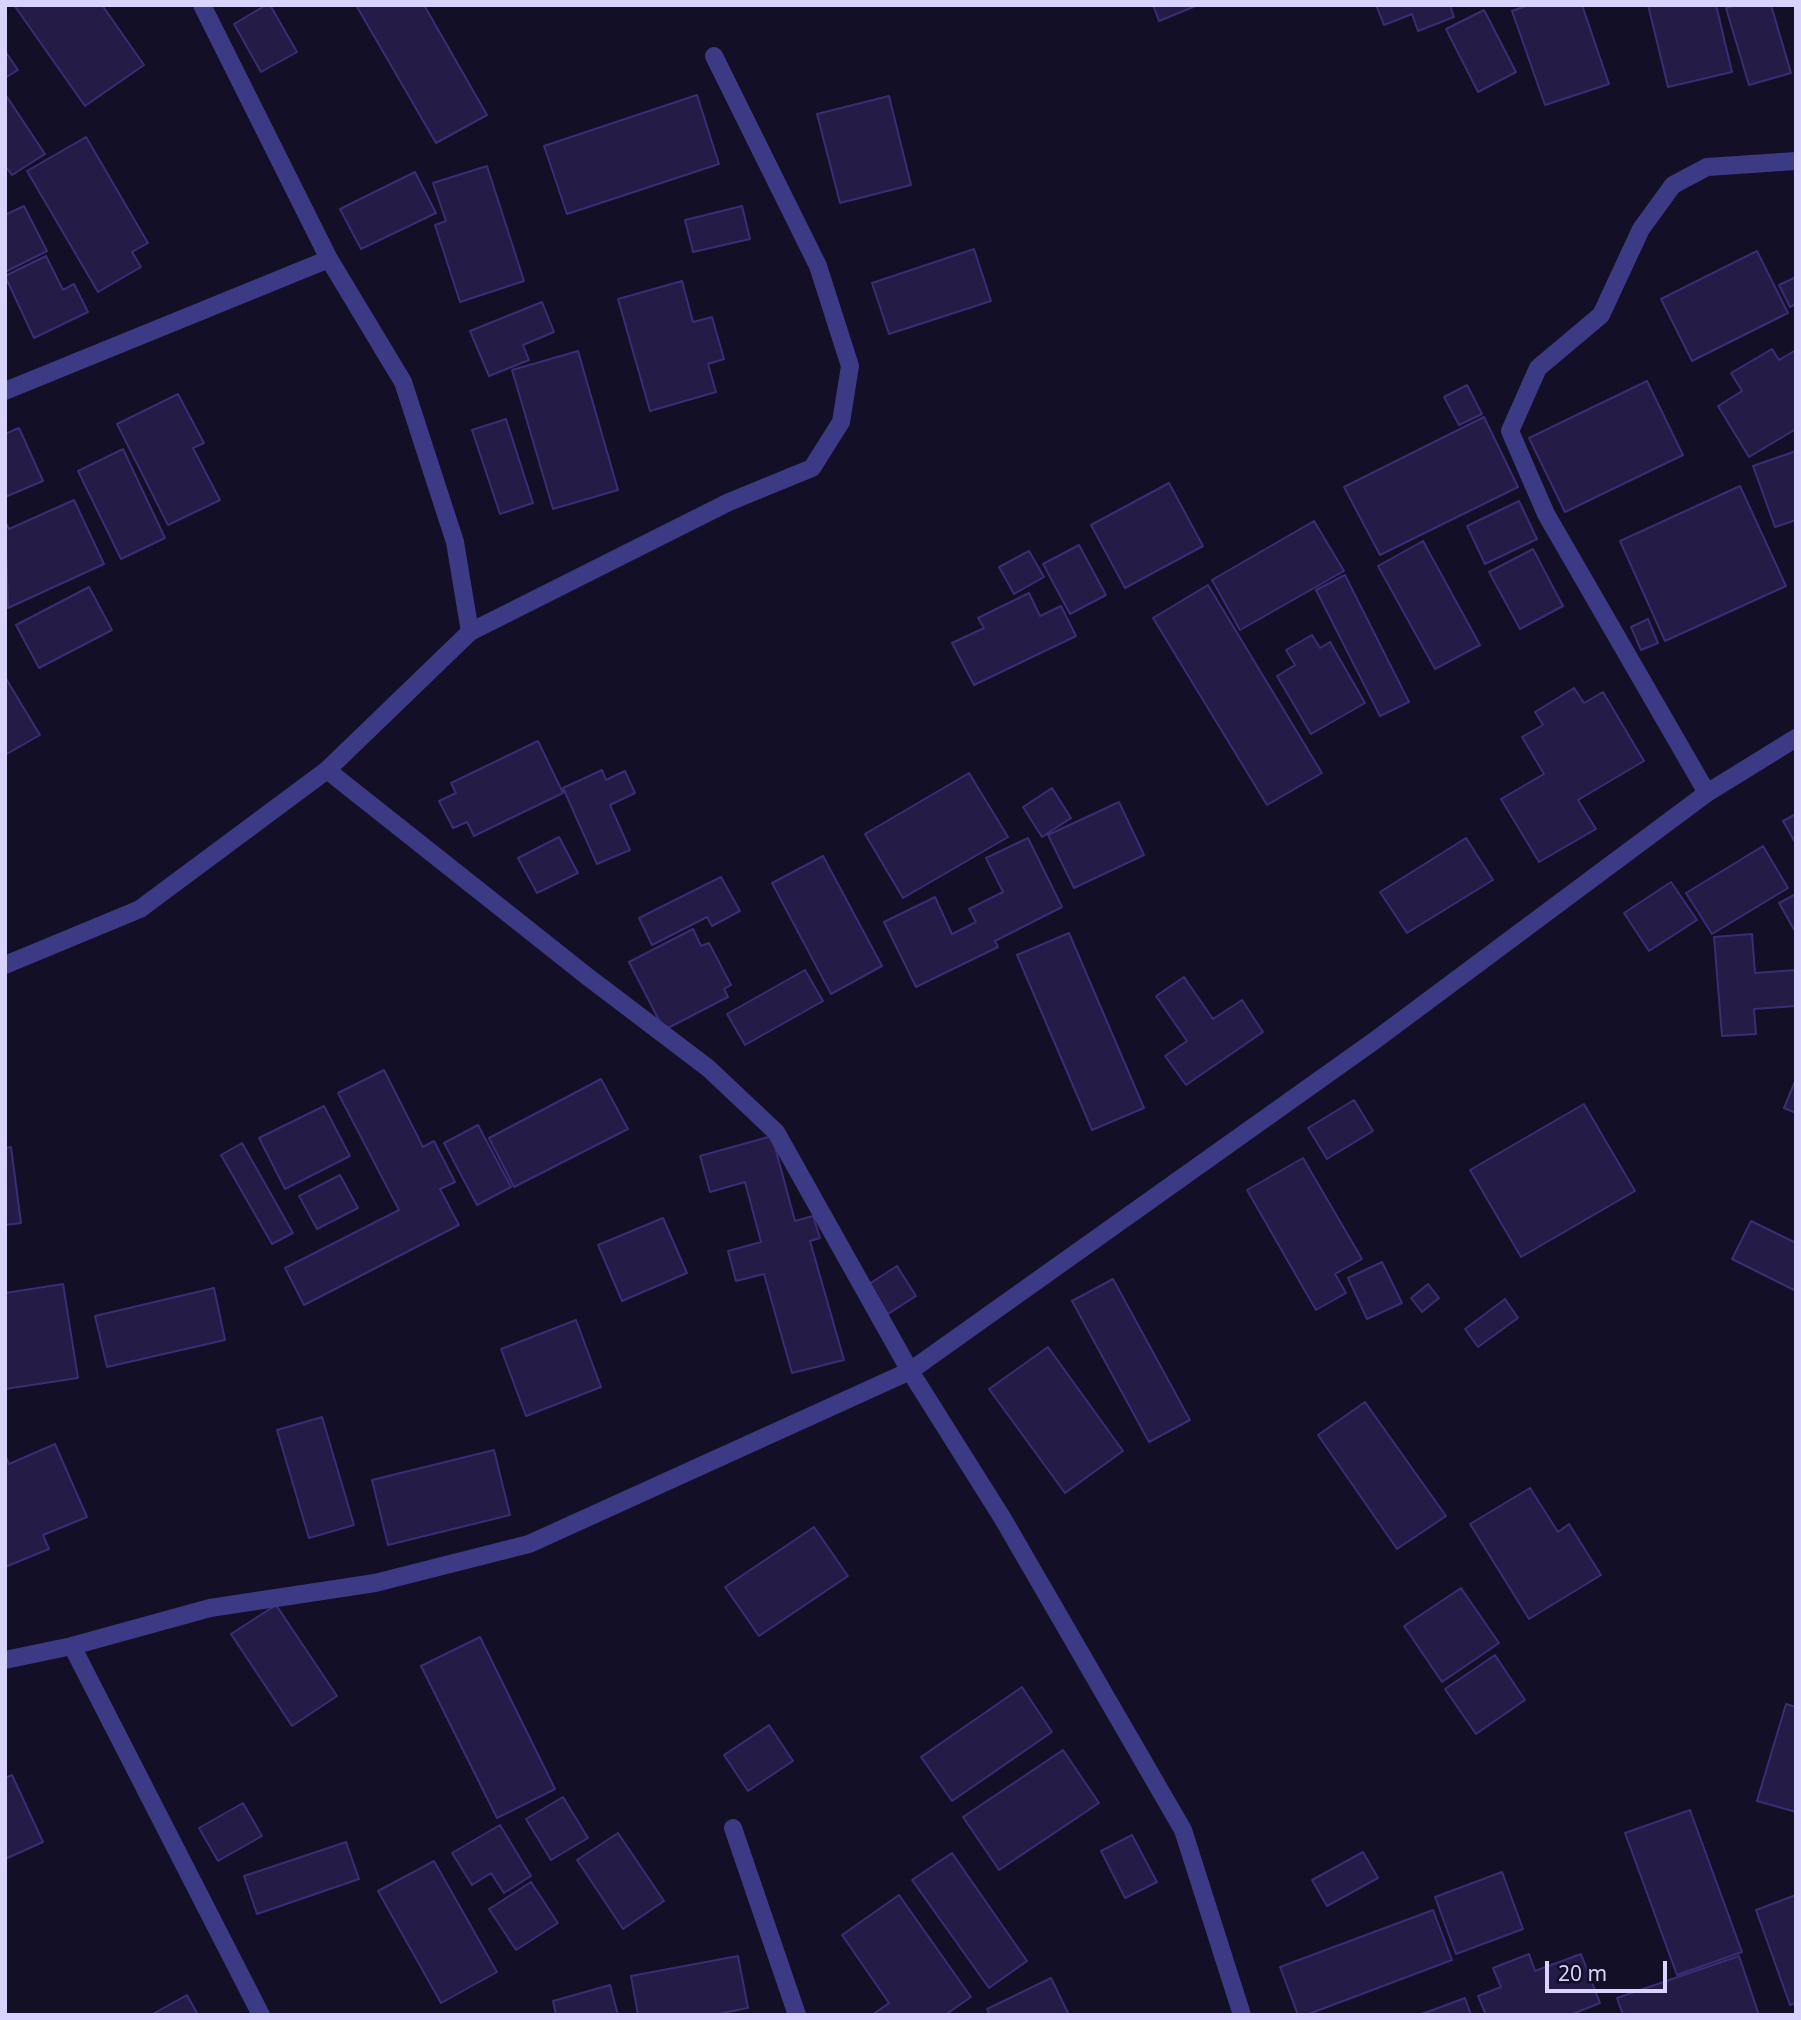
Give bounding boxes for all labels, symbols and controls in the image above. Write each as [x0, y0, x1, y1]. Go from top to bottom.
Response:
scale bar [1549, 1946, 1672, 1990]
text: 20 m [1558, 1959, 1607, 1987]

